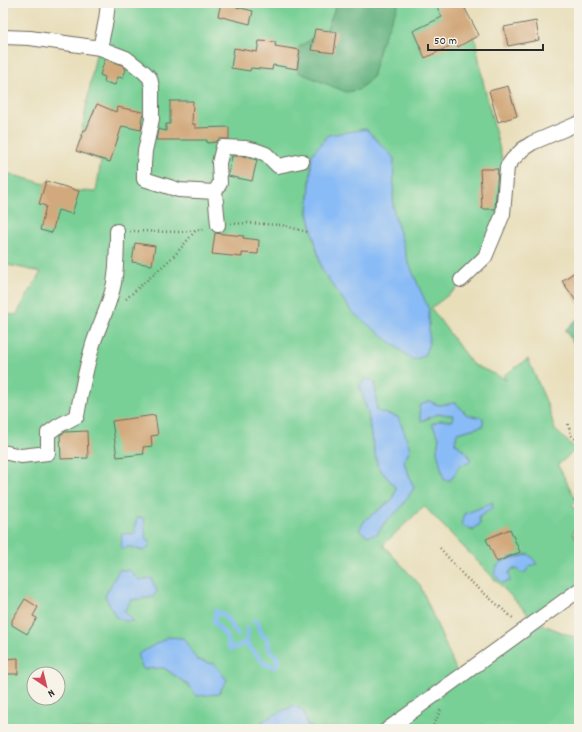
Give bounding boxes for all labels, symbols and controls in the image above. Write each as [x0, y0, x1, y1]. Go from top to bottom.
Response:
scale bar [428, 26, 543, 52]
text: 50 m [434, 33, 457, 50]
north arrow [26, 666, 66, 706]
text: N [43, 684, 57, 701]

